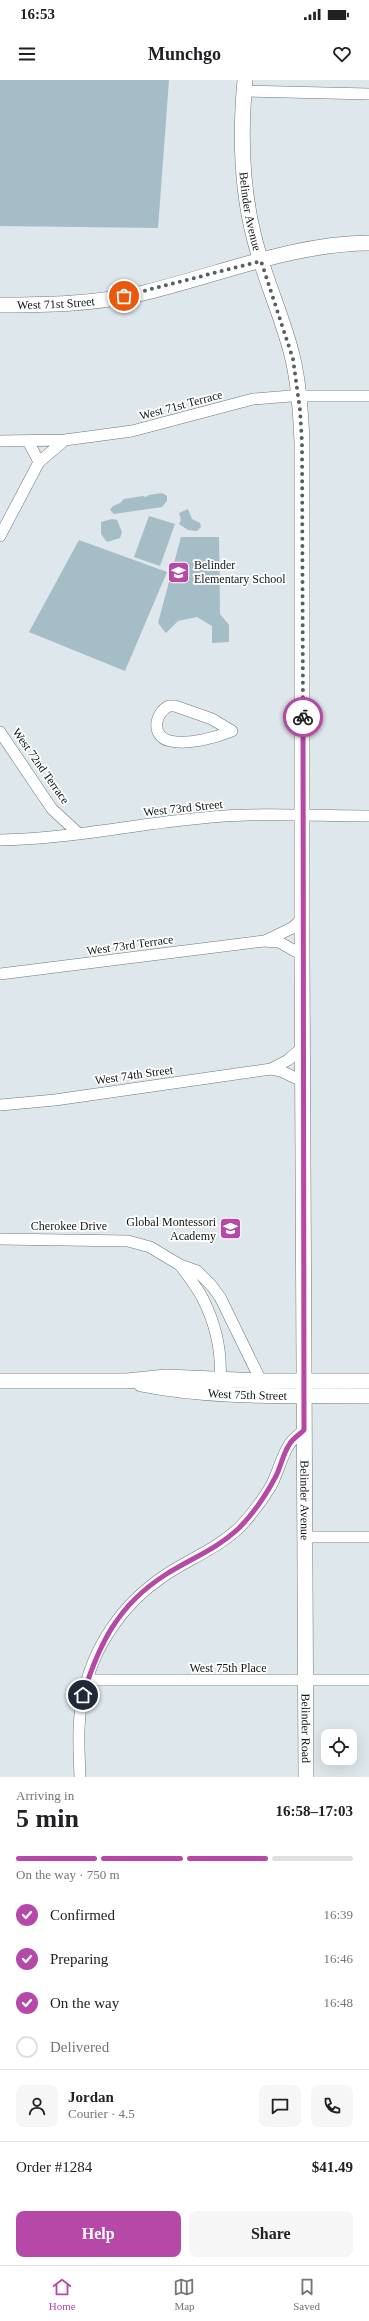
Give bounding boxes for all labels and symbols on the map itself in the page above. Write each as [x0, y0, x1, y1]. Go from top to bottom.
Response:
street label: Belinder Avenue [237, 171, 264, 252]
pin [107, 279, 141, 313]
street label: West 71st Street [17, 294, 96, 312]
street label: West 71st Terrace [138, 387, 224, 423]
place label: Belinder Elementary School [194, 558, 286, 586]
school or university icon: Belinder Elementary School [165, 559, 191, 585]
courier [283, 697, 323, 737]
street label: West 72nd Terrace [10, 725, 72, 807]
street label: West 73rd Street [143, 797, 224, 819]
street label: West 73rd Terrace [86, 932, 174, 958]
street label: West 74th Street [94, 1062, 175, 1087]
place label: Global Montessori Academy [126, 1215, 217, 1243]
school or university icon: Global Montessori Academy [218, 1216, 244, 1242]
street label: Cherokee Drive [31, 1219, 107, 1233]
street label: West 75th Street [207, 1386, 288, 1403]
street label: Belinder Avenue [297, 1460, 312, 1540]
street label: West 75th Place [189, 1661, 267, 1675]
pin [66, 1678, 100, 1712]
street label: Belinder Road [299, 1693, 313, 1763]

